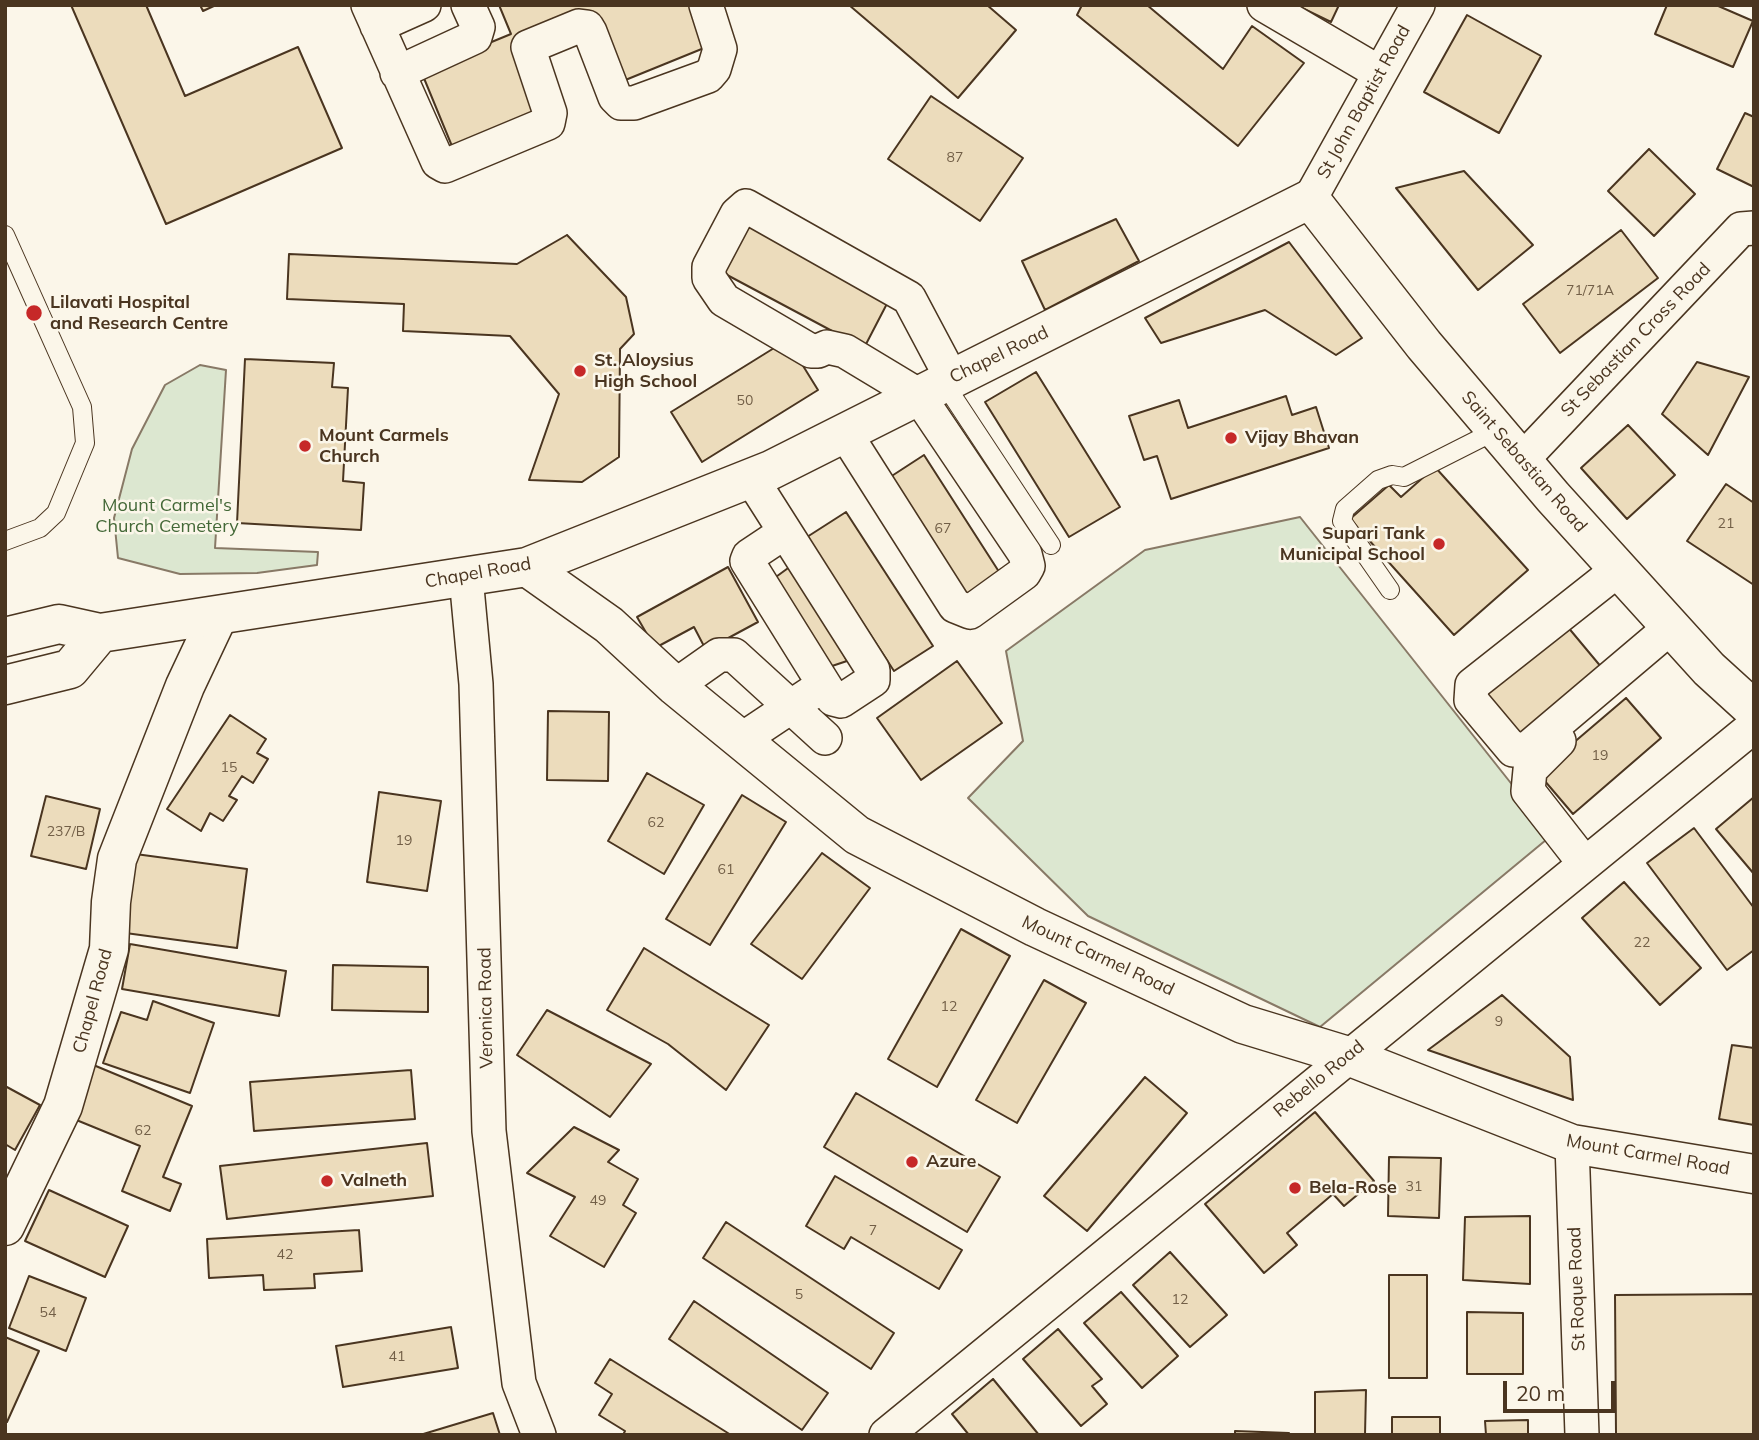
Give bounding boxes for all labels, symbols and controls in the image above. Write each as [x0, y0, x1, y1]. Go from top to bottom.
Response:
street label: St John Baptist Road [1313, 21, 1415, 183]
house number: 87 [947, 150, 963, 166]
street label: St Sebastian Cross Road [1557, 258, 1715, 422]
house number: 71/71A [1566, 283, 1614, 299]
place label: Lilavati Hospital and Research Centre [50, 292, 228, 334]
marker: Lilavati Hospital and Research Centre [24, 303, 44, 323]
street label: Chapel Road [946, 322, 1052, 388]
place label: St. Aloysius High School [594, 350, 697, 392]
marker: St. Aloysius High School [572, 363, 588, 379]
street label: Saint Sebastian Road [1457, 387, 1591, 537]
house number: 50 [737, 393, 753, 409]
place label: Mount Carmels Church [319, 425, 449, 467]
place label: Vijay Bhavan [1245, 427, 1359, 449]
marker: Vijay Bhavan [1223, 430, 1239, 446]
marker: Mount Carmels Church [297, 438, 313, 454]
park label: Mount Carmel's Church Cemetery [95, 495, 239, 538]
house number: 21 [1718, 516, 1734, 532]
house number: 67 [935, 521, 951, 537]
place label: Supari Tank Municipal School [1280, 523, 1425, 566]
marker: Supari Tank Municipal School [1431, 536, 1447, 552]
street label: Chapel Road [423, 553, 533, 593]
house number: 19 [1592, 748, 1608, 764]
house number: 15 [221, 760, 237, 776]
house number: 62 [648, 815, 664, 831]
house number: 237/B [47, 824, 85, 840]
house number: 19 [396, 833, 412, 849]
house number: 61 [718, 862, 734, 878]
street label: Mount Carmel Road [1018, 911, 1178, 1001]
house number: 22 [1634, 935, 1650, 951]
street label: Chapel Road [69, 946, 117, 1056]
street label: Veronica Road [474, 947, 498, 1069]
house number: 12 [941, 999, 957, 1015]
house number: 9 [1495, 1014, 1503, 1030]
street label: Rebello Road [1269, 1036, 1369, 1122]
house number: 62 [135, 1123, 151, 1139]
street label: Mount Carmel Road [1565, 1130, 1731, 1180]
place label: Azure [926, 1151, 976, 1173]
marker: Azure [904, 1154, 920, 1170]
place label: Valneth [341, 1170, 407, 1192]
marker: Valneth [319, 1173, 335, 1189]
place label: Bela-Rose [1309, 1177, 1397, 1199]
house number: 31 [1406, 1179, 1422, 1195]
marker: Bela-Rose [1287, 1180, 1303, 1196]
house number: 49 [590, 1193, 606, 1209]
house number: 7 [869, 1223, 877, 1239]
street label: St Roque Road [1564, 1226, 1590, 1352]
house number: 42 [277, 1247, 293, 1263]
house number: 5 [795, 1287, 803, 1303]
house number: 12 [1172, 1292, 1188, 1308]
house number: 54 [40, 1305, 56, 1321]
house number: 41 [389, 1349, 405, 1365]
scale bar [1507, 1366, 1619, 1410]
text: 20 m [1516, 1380, 1565, 1406]

